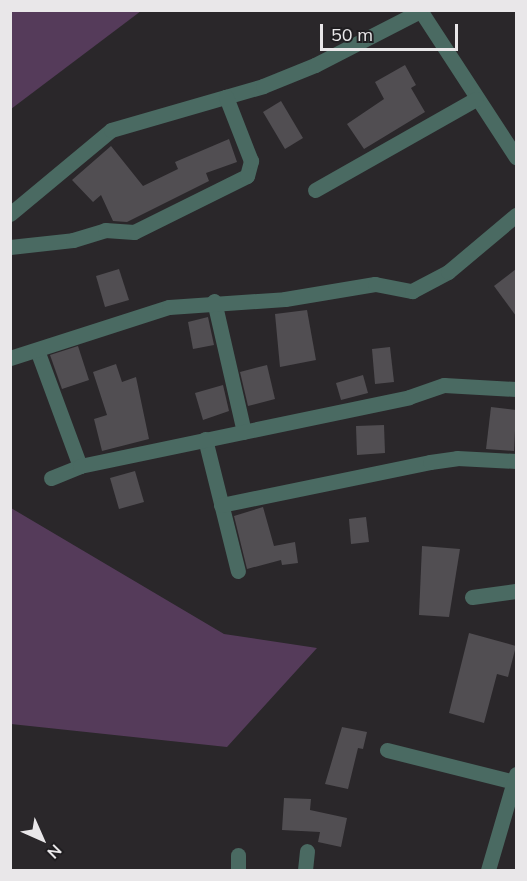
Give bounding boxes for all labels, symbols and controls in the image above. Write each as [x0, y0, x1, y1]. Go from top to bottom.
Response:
scale bar [323, 12, 461, 50]
text: 50 m [331, 23, 373, 46]
north arrow [12, 809, 72, 869]
text: N [43, 840, 66, 863]

